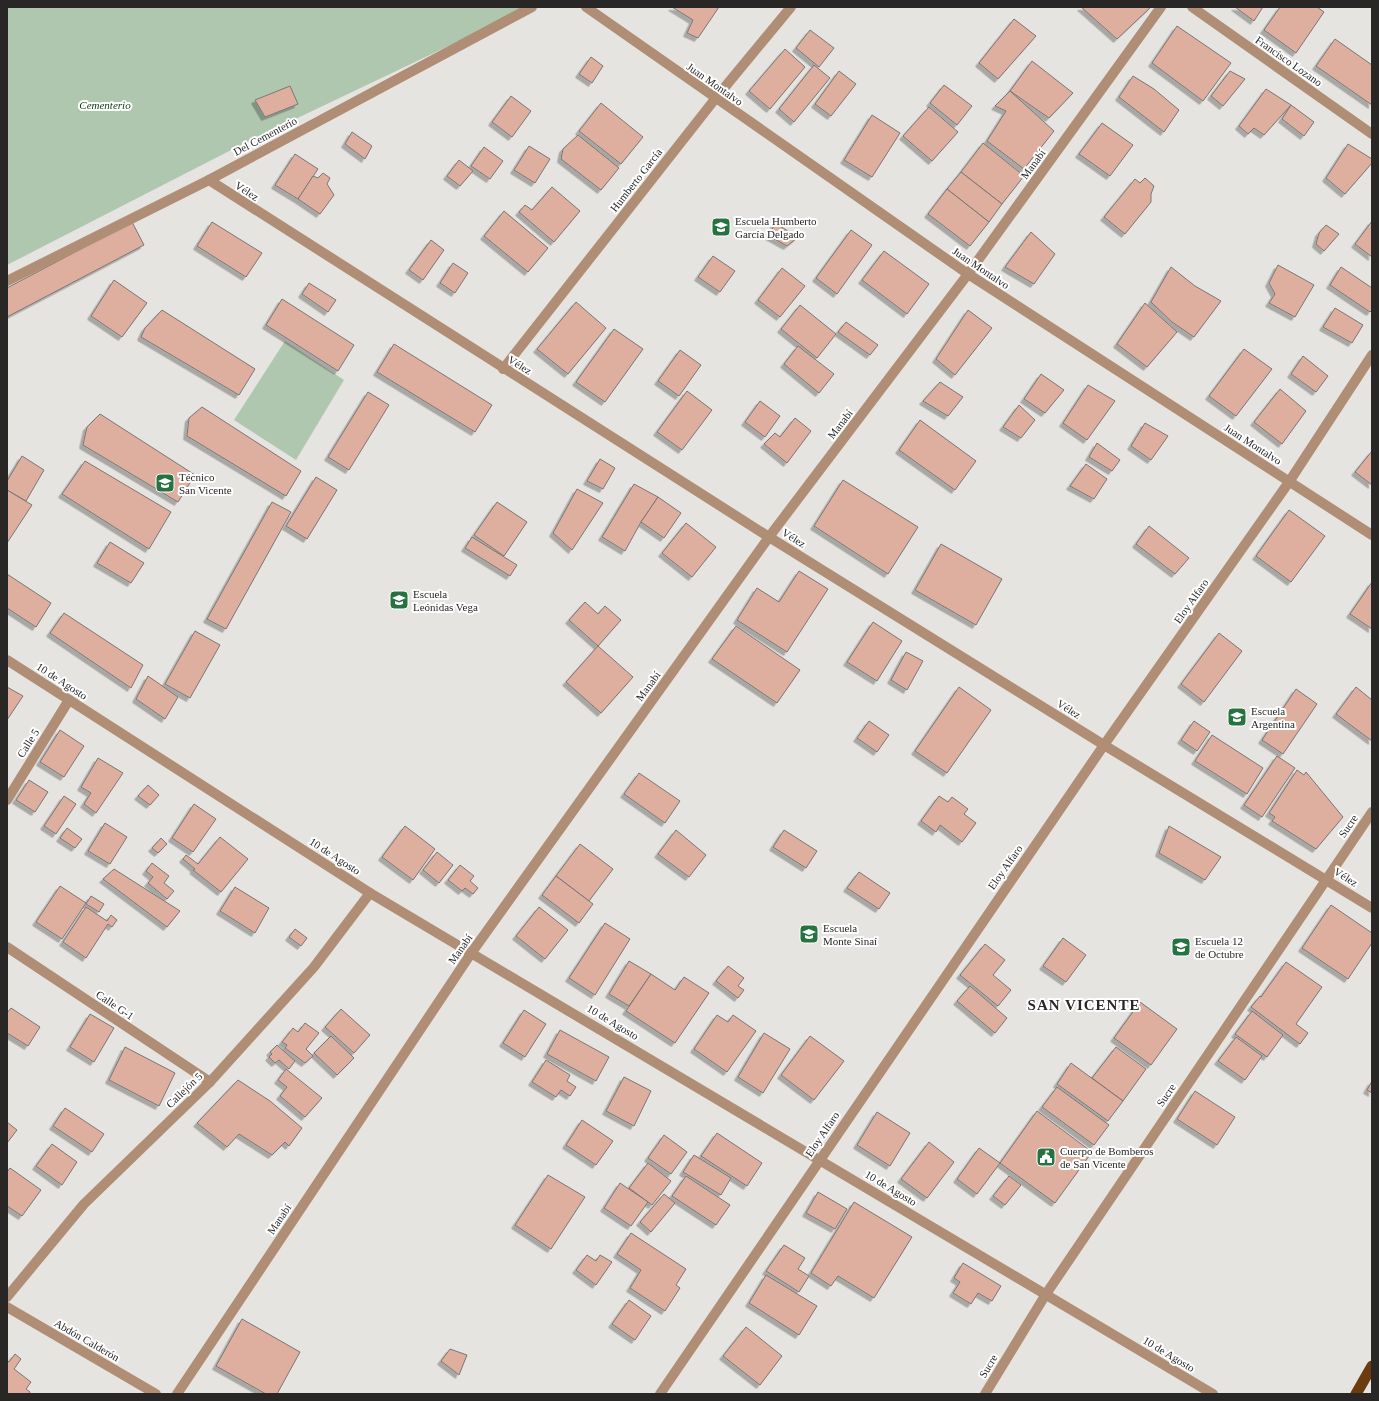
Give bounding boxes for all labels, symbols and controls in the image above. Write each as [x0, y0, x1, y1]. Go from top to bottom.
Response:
street label: Francisco Lozano [1253, 34, 1325, 89]
street label: Juan Montalvo [685, 60, 746, 108]
park label: Cementerio [79, 99, 131, 111]
street label: Del Cementerio [231, 114, 299, 158]
street label: Humberto García [608, 146, 664, 214]
street label: Manabí [1018, 147, 1048, 181]
street label: Vélez [233, 179, 261, 203]
place label: Escuela Humberto García Delgado [735, 215, 817, 240]
school or university icon: Escuela Humberto García Delgado [710, 216, 732, 238]
street label: Juan Montalvo [950, 245, 1012, 292]
street label: Vélez [506, 353, 534, 377]
street label: Manabí [825, 407, 855, 441]
street label: Juan Montalvo [1222, 421, 1284, 467]
place label: Técnico San Vicente [179, 471, 232, 496]
school or university icon: Técnico San Vicente [154, 472, 176, 494]
street label: Vélez [780, 526, 808, 550]
street label: Eloy Alfaro [1171, 576, 1211, 626]
place label: Escuela Leónidas Vega [413, 588, 478, 613]
school or university icon: Escuela Leónidas Vega [388, 589, 410, 611]
street label: 10 de Agosto [34, 660, 90, 702]
street label: Manabí [633, 669, 663, 703]
street label: Vélez [1055, 697, 1083, 721]
place label: Escuela Argentina [1251, 705, 1295, 730]
school or university icon: Escuela Argentina [1226, 706, 1248, 728]
street label: Calle 5 [15, 726, 42, 760]
street label: Sucre [1336, 812, 1360, 840]
street label: 10 de Agosto [307, 835, 363, 877]
street label: Eloy Alfaro [985, 842, 1025, 892]
street label: Vélez [1332, 865, 1360, 889]
place label: Escuela Monte Sinaí [823, 922, 877, 947]
school or university icon: Escuela Monte Sinaí [798, 923, 820, 945]
street label: Manabí [445, 932, 475, 966]
place label: Escuela 12 de Octubre [1195, 935, 1244, 960]
school or university icon: Escuela 12 de Octubre [1170, 936, 1192, 958]
street label: Calle G-1 [94, 988, 136, 1022]
district label: SAN VICENTE [1028, 997, 1140, 1013]
street label: 10 de Agosto [585, 1002, 641, 1042]
street label: Callejón 5 [163, 1070, 205, 1110]
street label: Sucre [1154, 1081, 1178, 1109]
street label: Eloy Alfaro [803, 1109, 842, 1159]
place label: Cuerpo de Bomberos de San Vicente [1060, 1145, 1153, 1170]
public building icon: Cuerpo de Bomberos de San Vicente [1035, 1146, 1057, 1168]
street label: 10 de Agosto [863, 1168, 919, 1208]
street label: Manabí [265, 1202, 293, 1236]
street label: Abdón Calderón [52, 1317, 122, 1364]
street label: 10 de Agosto [1141, 1334, 1197, 1374]
street label: Sucre [976, 1352, 1000, 1380]

